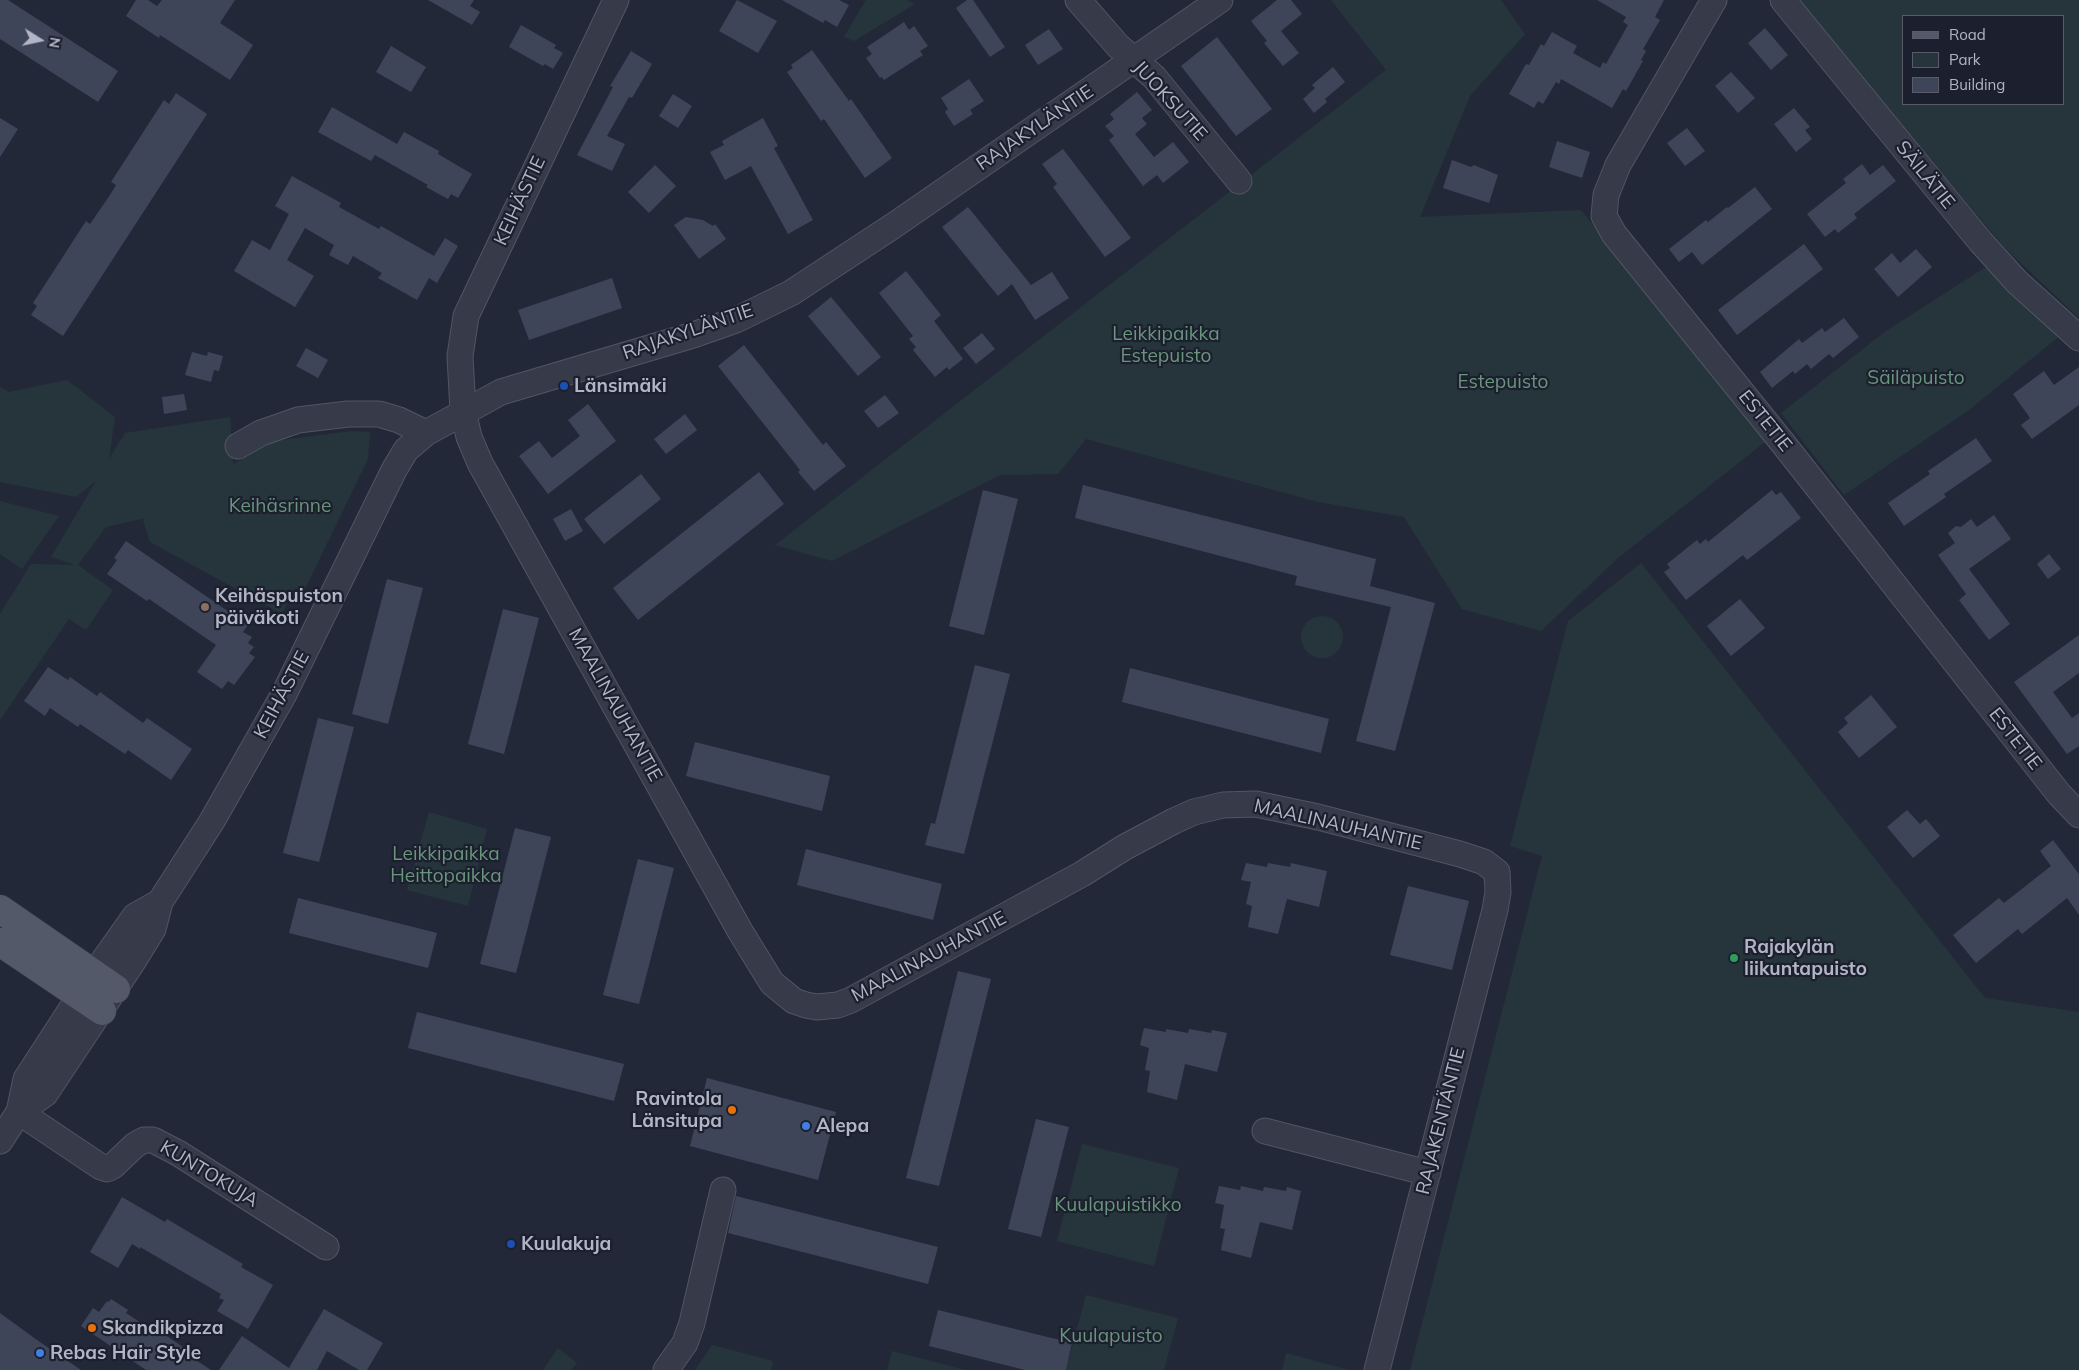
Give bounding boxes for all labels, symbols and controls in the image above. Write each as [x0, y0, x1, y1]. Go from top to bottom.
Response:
north arrow [15, 15, 65, 65]
legend [1902, 15, 2064, 105]
text: Road [1949, 25, 1986, 44]
text: N [45, 36, 65, 49]
text: Park [1949, 50, 1981, 69]
street label: JUOKSUTIE [1128, 56, 1212, 146]
text: Building [1949, 75, 2005, 94]
street label: RAJAKYLÄNTIE [972, 80, 1098, 176]
street label: SÄILÄTIE [1891, 136, 1959, 214]
street label: KEIHÄSTIE [489, 153, 551, 249]
street label: RAJAKYLÄNTIE [620, 299, 756, 365]
park label: Leikkipaikka Estepuisto [1112, 323, 1220, 367]
park label: Säiläpuisto [1867, 367, 1965, 389]
park label: Estepuisto [1458, 371, 1548, 393]
place label: Länsimäki [574, 375, 667, 397]
marker: Länsimäki [558, 380, 570, 392]
street label: ESTETIE [1733, 386, 1797, 456]
park label: Keihäsrinne [229, 495, 331, 517]
place label: Keihäspuiston päiväkoti [215, 585, 343, 629]
marker: Keihäspuiston päiväkoti [199, 601, 211, 613]
street label: MAALINAUHANTIE [563, 624, 667, 786]
street label: KEIHÄSTIE [249, 647, 315, 743]
street label: ESTETIE [1984, 703, 2046, 775]
street label: MAALINAUHANTIE [1252, 795, 1424, 855]
park label: Leikkipaikka Heittopaikka [390, 843, 502, 887]
street label: MAALINAUHANTIE [848, 907, 1010, 1007]
place label: Rajakylän liikuntapuisto [1744, 936, 1867, 980]
marker: Rajakylän liikuntapuisto [1728, 952, 1740, 964]
street label: RAJAKENTÄNTIE [1412, 1045, 1470, 1197]
place label: Ravintola Länsitupa [632, 1088, 722, 1132]
marker: Ravintola Länsitupa [726, 1104, 738, 1116]
place label: Alepa [816, 1115, 869, 1137]
marker: Alepa [800, 1120, 812, 1132]
street label: KUNTOKUJA [156, 1136, 262, 1212]
park label: Kuulapuistikko [1054, 1194, 1182, 1216]
place label: Kuulakuja [521, 1233, 611, 1255]
marker: Kuulakuja [505, 1238, 517, 1250]
place label: Skandikpizza [102, 1317, 224, 1339]
marker: Skandikpizza [86, 1322, 98, 1334]
park label: Kuulapuisto [1059, 1325, 1163, 1347]
place label: Rebas Hair Style [50, 1342, 201, 1364]
marker: Rebas Hair Style [34, 1347, 46, 1359]

